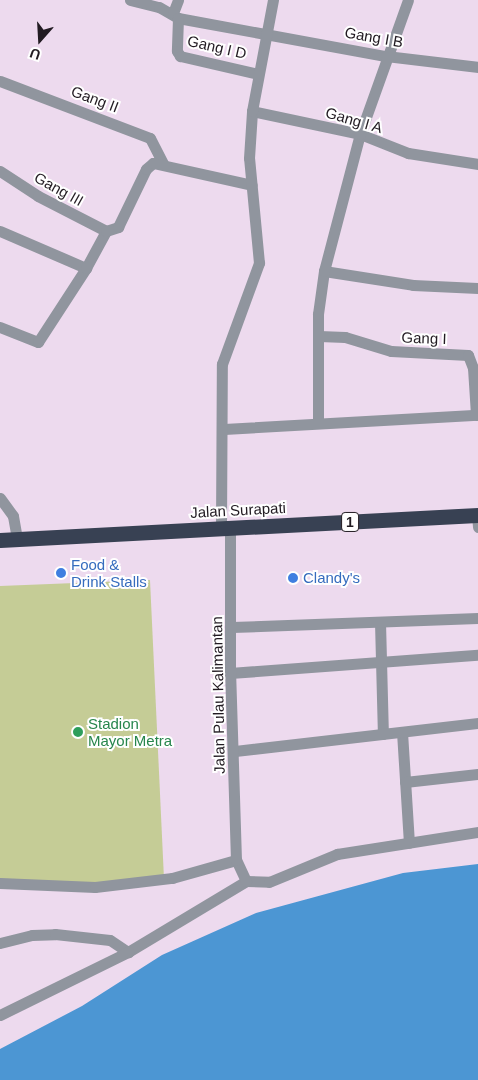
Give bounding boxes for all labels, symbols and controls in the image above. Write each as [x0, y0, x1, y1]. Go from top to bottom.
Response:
north arrow [15, 15, 65, 65]
street label: Gang I B [343, 23, 405, 51]
street label: Gang I D [186, 31, 248, 63]
text: U [28, 45, 43, 63]
street label: Gang II [69, 82, 121, 116]
street label: Gang I A [323, 103, 385, 137]
street label: Gang III [31, 168, 87, 210]
street label: Gang I [401, 328, 447, 348]
street label: Jalan Surapati [190, 499, 286, 521]
road number: 1 [340, 511, 360, 534]
place label: Food & Drink Stalls [71, 555, 147, 590]
marker: Food & Drink Stalls [55, 567, 67, 579]
place label: Clandy's [303, 569, 360, 587]
marker: Clandy's [287, 572, 299, 584]
street label: Jalan Pulau Kalimantan [208, 616, 228, 774]
place label: Stadion Mayor Metra [88, 714, 172, 749]
marker: Stadion Mayor Metra [72, 726, 84, 738]

